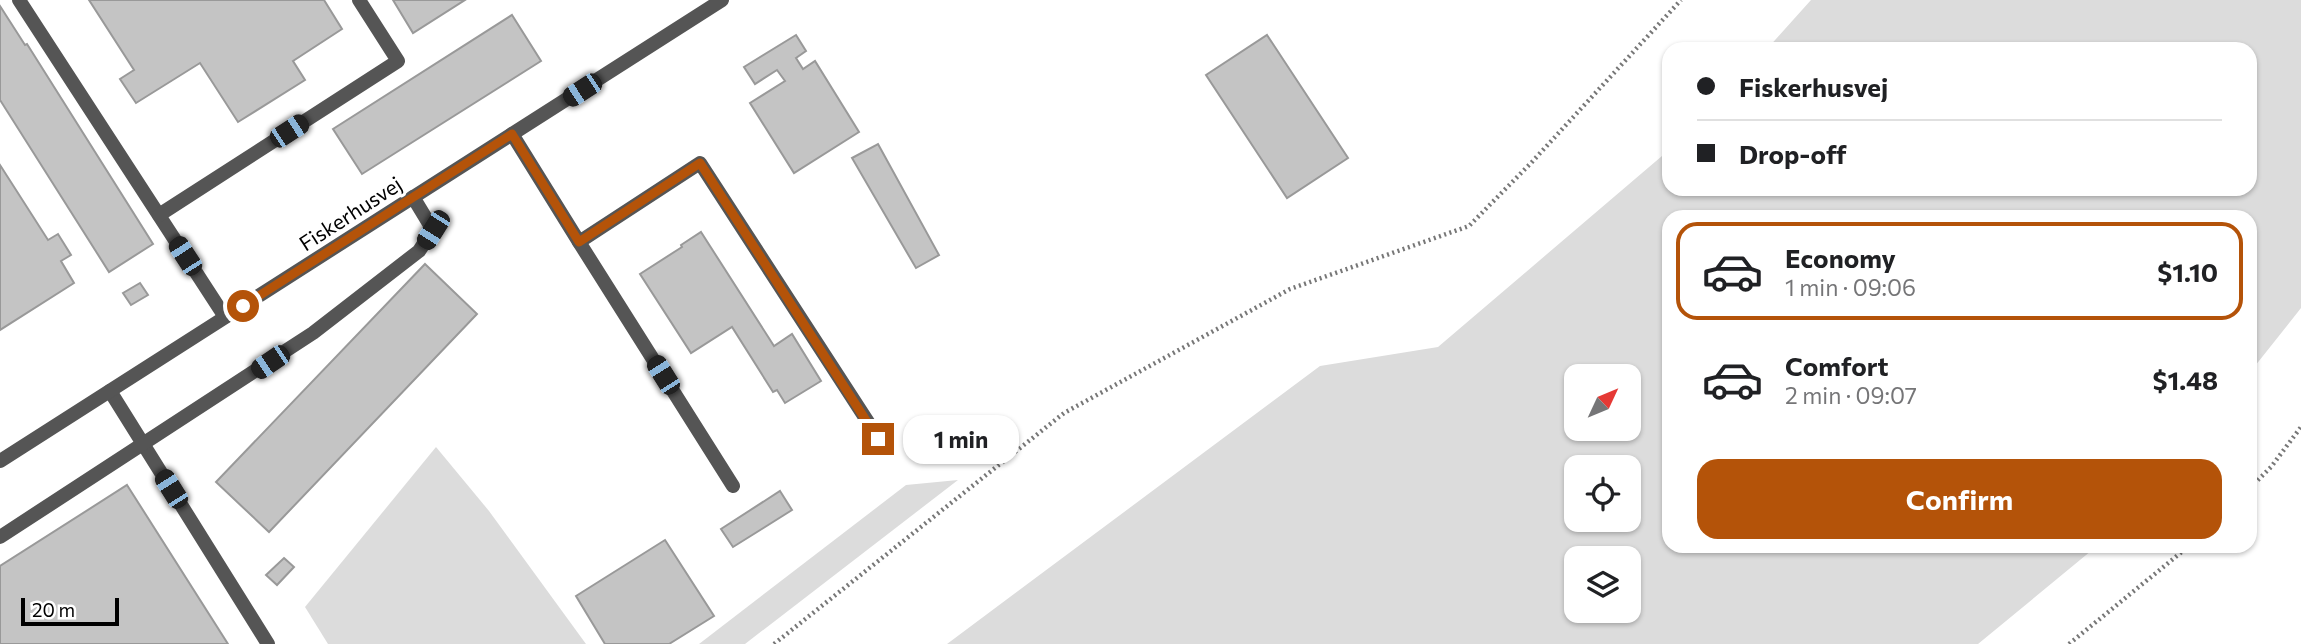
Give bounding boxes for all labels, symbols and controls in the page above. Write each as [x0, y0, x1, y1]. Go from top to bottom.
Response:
car [559, 70, 606, 110]
text: Fiskerhusvej [1739, 71, 1888, 102]
car [266, 111, 313, 151]
text: Drop-off [1739, 138, 1846, 169]
street label: Fiskerhusvej [294, 171, 406, 255]
car [413, 207, 454, 253]
car [165, 233, 206, 279]
icon: car [1701, 240, 1764, 303]
text: Economy [1785, 242, 1896, 273]
text: $1.10 [2157, 256, 2218, 287]
text: 1 min · 09:06 [1785, 273, 1916, 301]
route start [227, 290, 259, 322]
car [247, 342, 294, 382]
icon: car [1701, 348, 1764, 411]
text: Comfort [1785, 350, 1888, 381]
car [643, 352, 684, 398]
north arrow [1564, 364, 1642, 441]
map controls [1564, 364, 1641, 623]
text: $1.48 [2153, 364, 2218, 395]
text: 2 min · 09:07 [1785, 381, 1917, 409]
callout: 1 min [903, 414, 1018, 464]
route end [862, 423, 894, 455]
text: 1 min [934, 425, 988, 453]
button: locate [1564, 455, 1641, 532]
button: Confirm [1697, 459, 2222, 539]
car [151, 466, 192, 512]
button: layers [1564, 546, 1641, 623]
scale bar [21, 595, 119, 627]
text: 20 m [32, 598, 75, 621]

